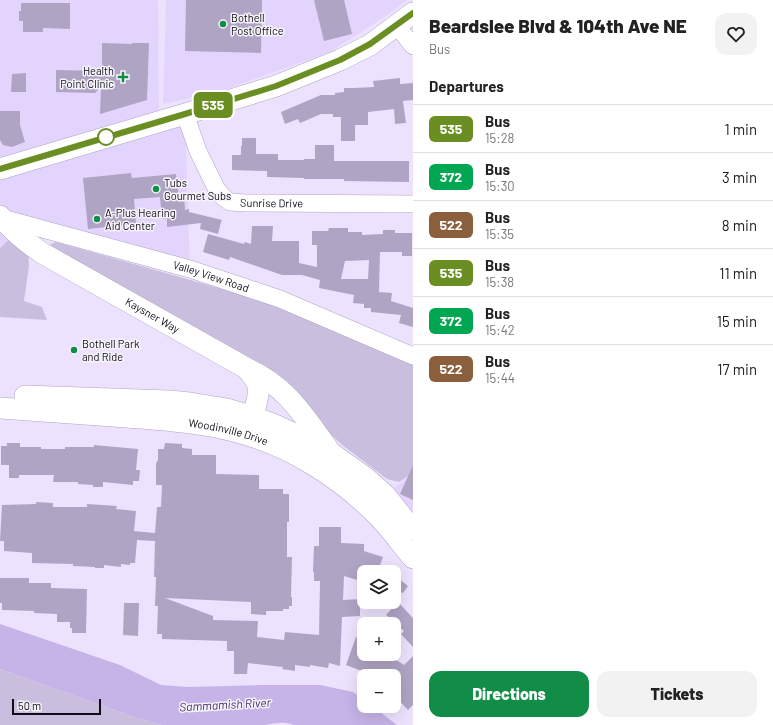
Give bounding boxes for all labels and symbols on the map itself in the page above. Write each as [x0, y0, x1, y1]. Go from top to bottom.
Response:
place label: Bothell Post Office [231, 11, 284, 37]
marker: Bothell Post Office [218, 19, 228, 29]
place label: Health Point Clinic [60, 64, 114, 90]
marker: Health Point Clinic [117, 71, 129, 83]
line badge: 535 [190, 92, 236, 118]
unlabelled marker [97, 128, 115, 146]
place label: Tubs Gourmet Subs [164, 176, 231, 202]
marker: Tubs Gourmet Subs [151, 184, 161, 194]
street label: Sunrise Drive [240, 196, 303, 209]
place label: A-Plus Hearing Aid Center [105, 206, 176, 232]
marker: A-Plus Hearing Aid Center [92, 214, 102, 224]
street label: Valley View Road [172, 258, 251, 294]
street label: Kaysner Way [123, 294, 182, 335]
place label: Bothell Park and Ride [82, 337, 140, 363]
marker: Bothell Park and Ride [69, 345, 79, 355]
street label: Woodinville Drive [188, 416, 270, 448]
water label: Sammamish River [179, 695, 272, 713]
scale bar [12, 697, 101, 716]

